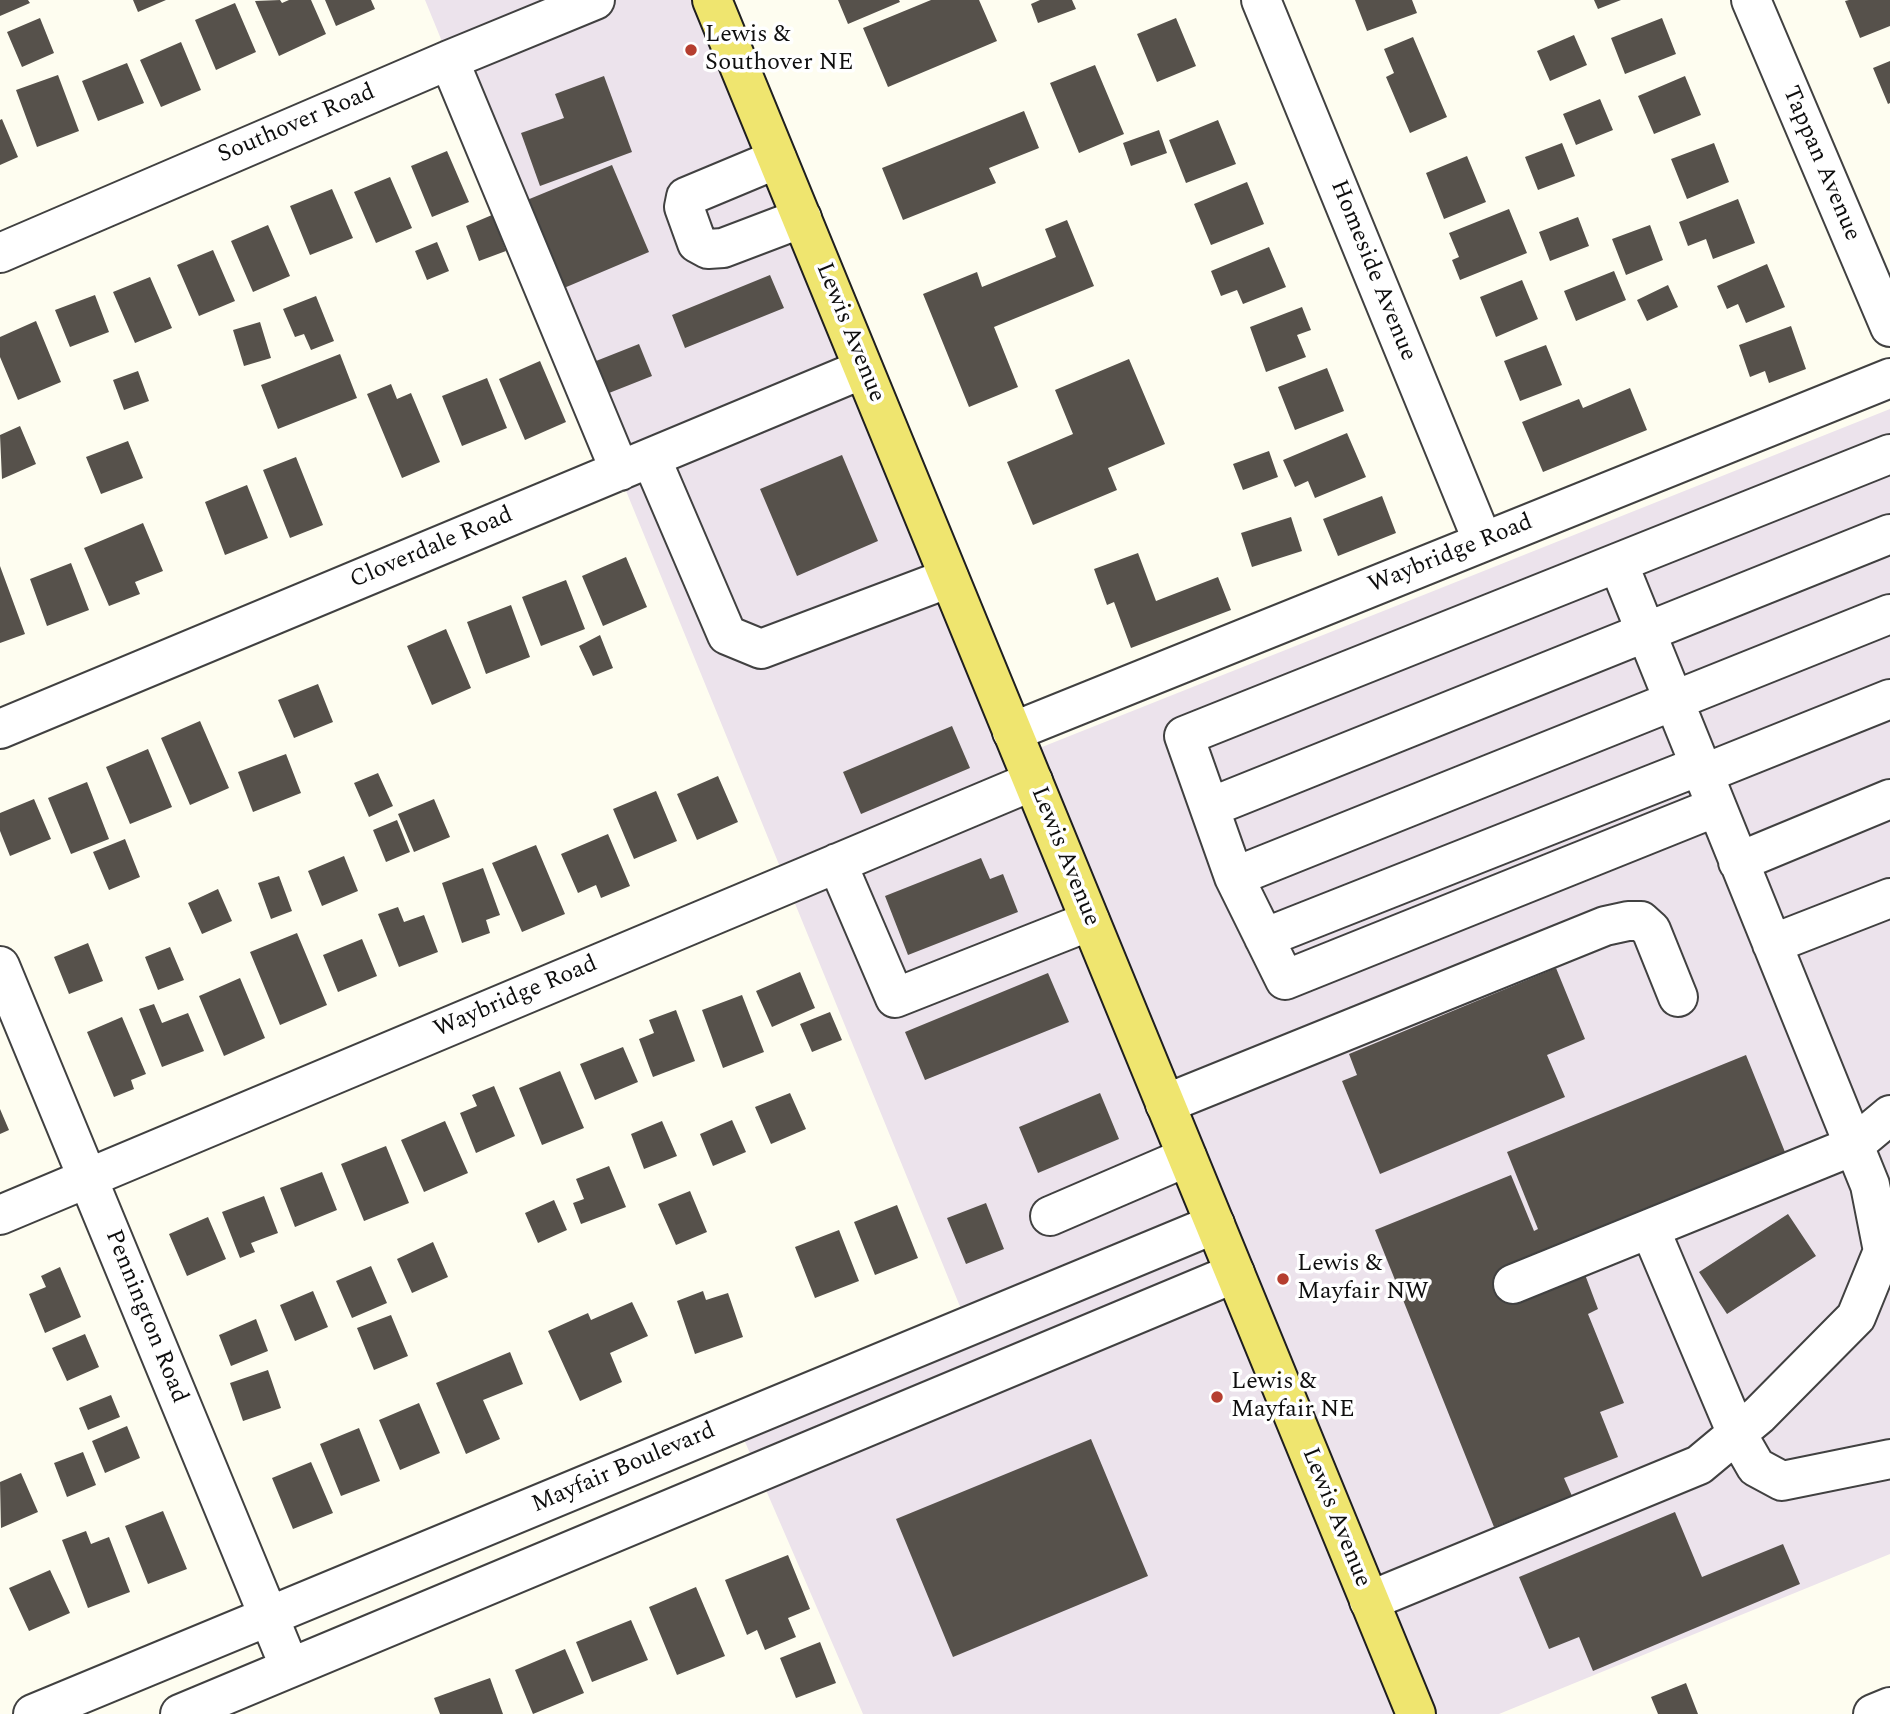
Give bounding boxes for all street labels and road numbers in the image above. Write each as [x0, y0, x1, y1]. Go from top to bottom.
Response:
street label: Southover Road [214, 79, 380, 171]
street label: Tappan Avenue [1774, 82, 1866, 246]
street label: Homeside Avenue [1323, 176, 1421, 366]
street label: Lewis Avenue [808, 259, 890, 407]
street label: Cloverdale Road [346, 502, 518, 596]
street label: Waybridge Road [1365, 509, 1537, 601]
street label: Lewis Avenue [1023, 783, 1105, 931]
street label: Waybridge Road [430, 951, 602, 1045]
street label: Pennington Road [97, 1226, 193, 1408]
street label: Mayfair Boulevard [528, 1417, 720, 1521]
street label: Lewis Avenue [1294, 1444, 1376, 1592]

